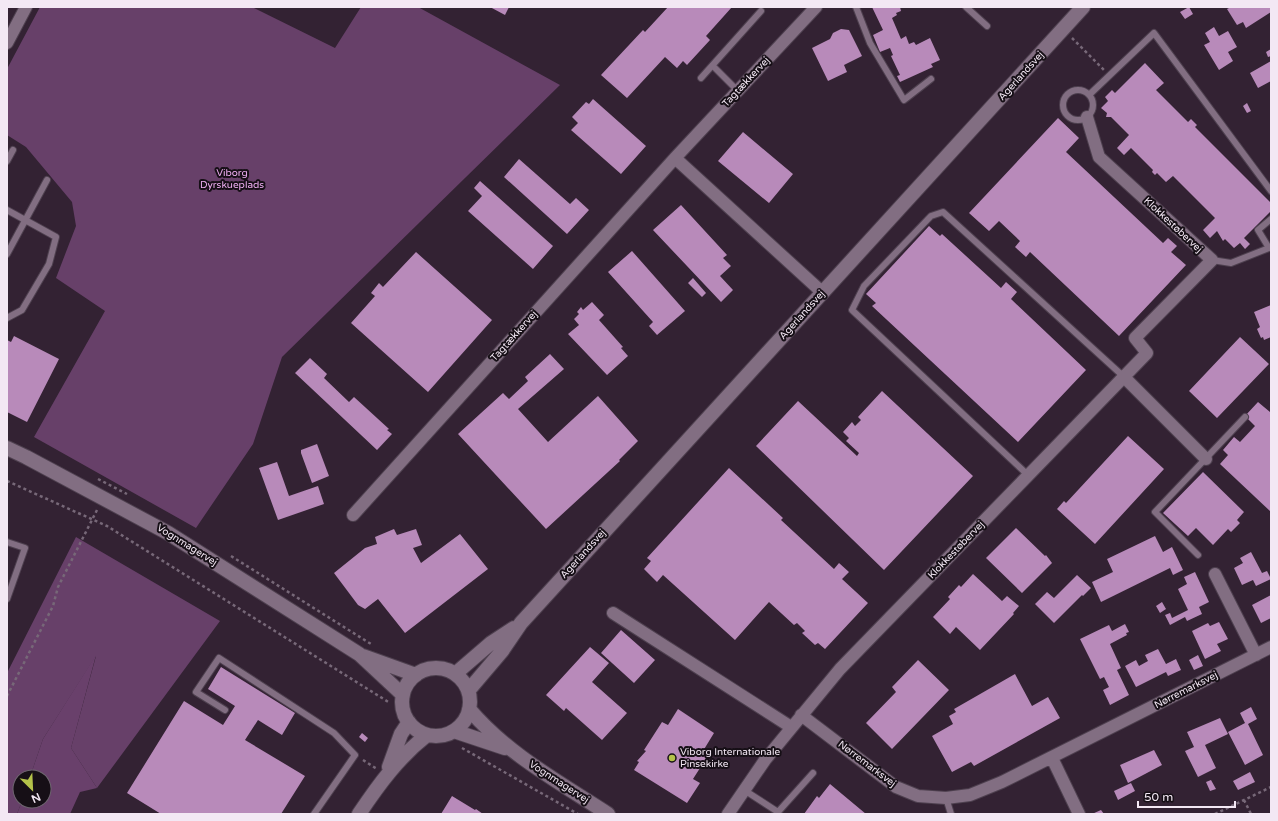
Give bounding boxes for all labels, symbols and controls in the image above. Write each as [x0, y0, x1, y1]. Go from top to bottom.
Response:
street label: Agerlandsvej [996, 49, 1046, 103]
street label: Tagtækkervej [720, 55, 772, 109]
park label: Viborg Dyrskueplads [200, 167, 264, 191]
street label: Klokkestøbervej [1141, 195, 1205, 255]
street label: Agerlandsvej [777, 288, 827, 342]
street label: Tagtækkervej [488, 308, 540, 364]
street label: Klokkestøbervej [925, 519, 987, 581]
street label: Vognmagervej [155, 522, 219, 568]
street label: Agerlandsvej [558, 527, 608, 581]
street label: Nørremarksvej [1152, 669, 1220, 711]
street label: Nørremarksvej [836, 738, 898, 790]
place label: Viborg Internationale Pinsekirke [680, 746, 780, 770]
marker: Viborg Internationale Pinsekirke [667, 753, 677, 763]
street label: Vognmagervej [527, 758, 591, 806]
north arrow [12, 769, 52, 809]
scale bar [1138, 783, 1235, 809]
text: N [29, 790, 43, 805]
text: 50 m [1144, 790, 1173, 804]

